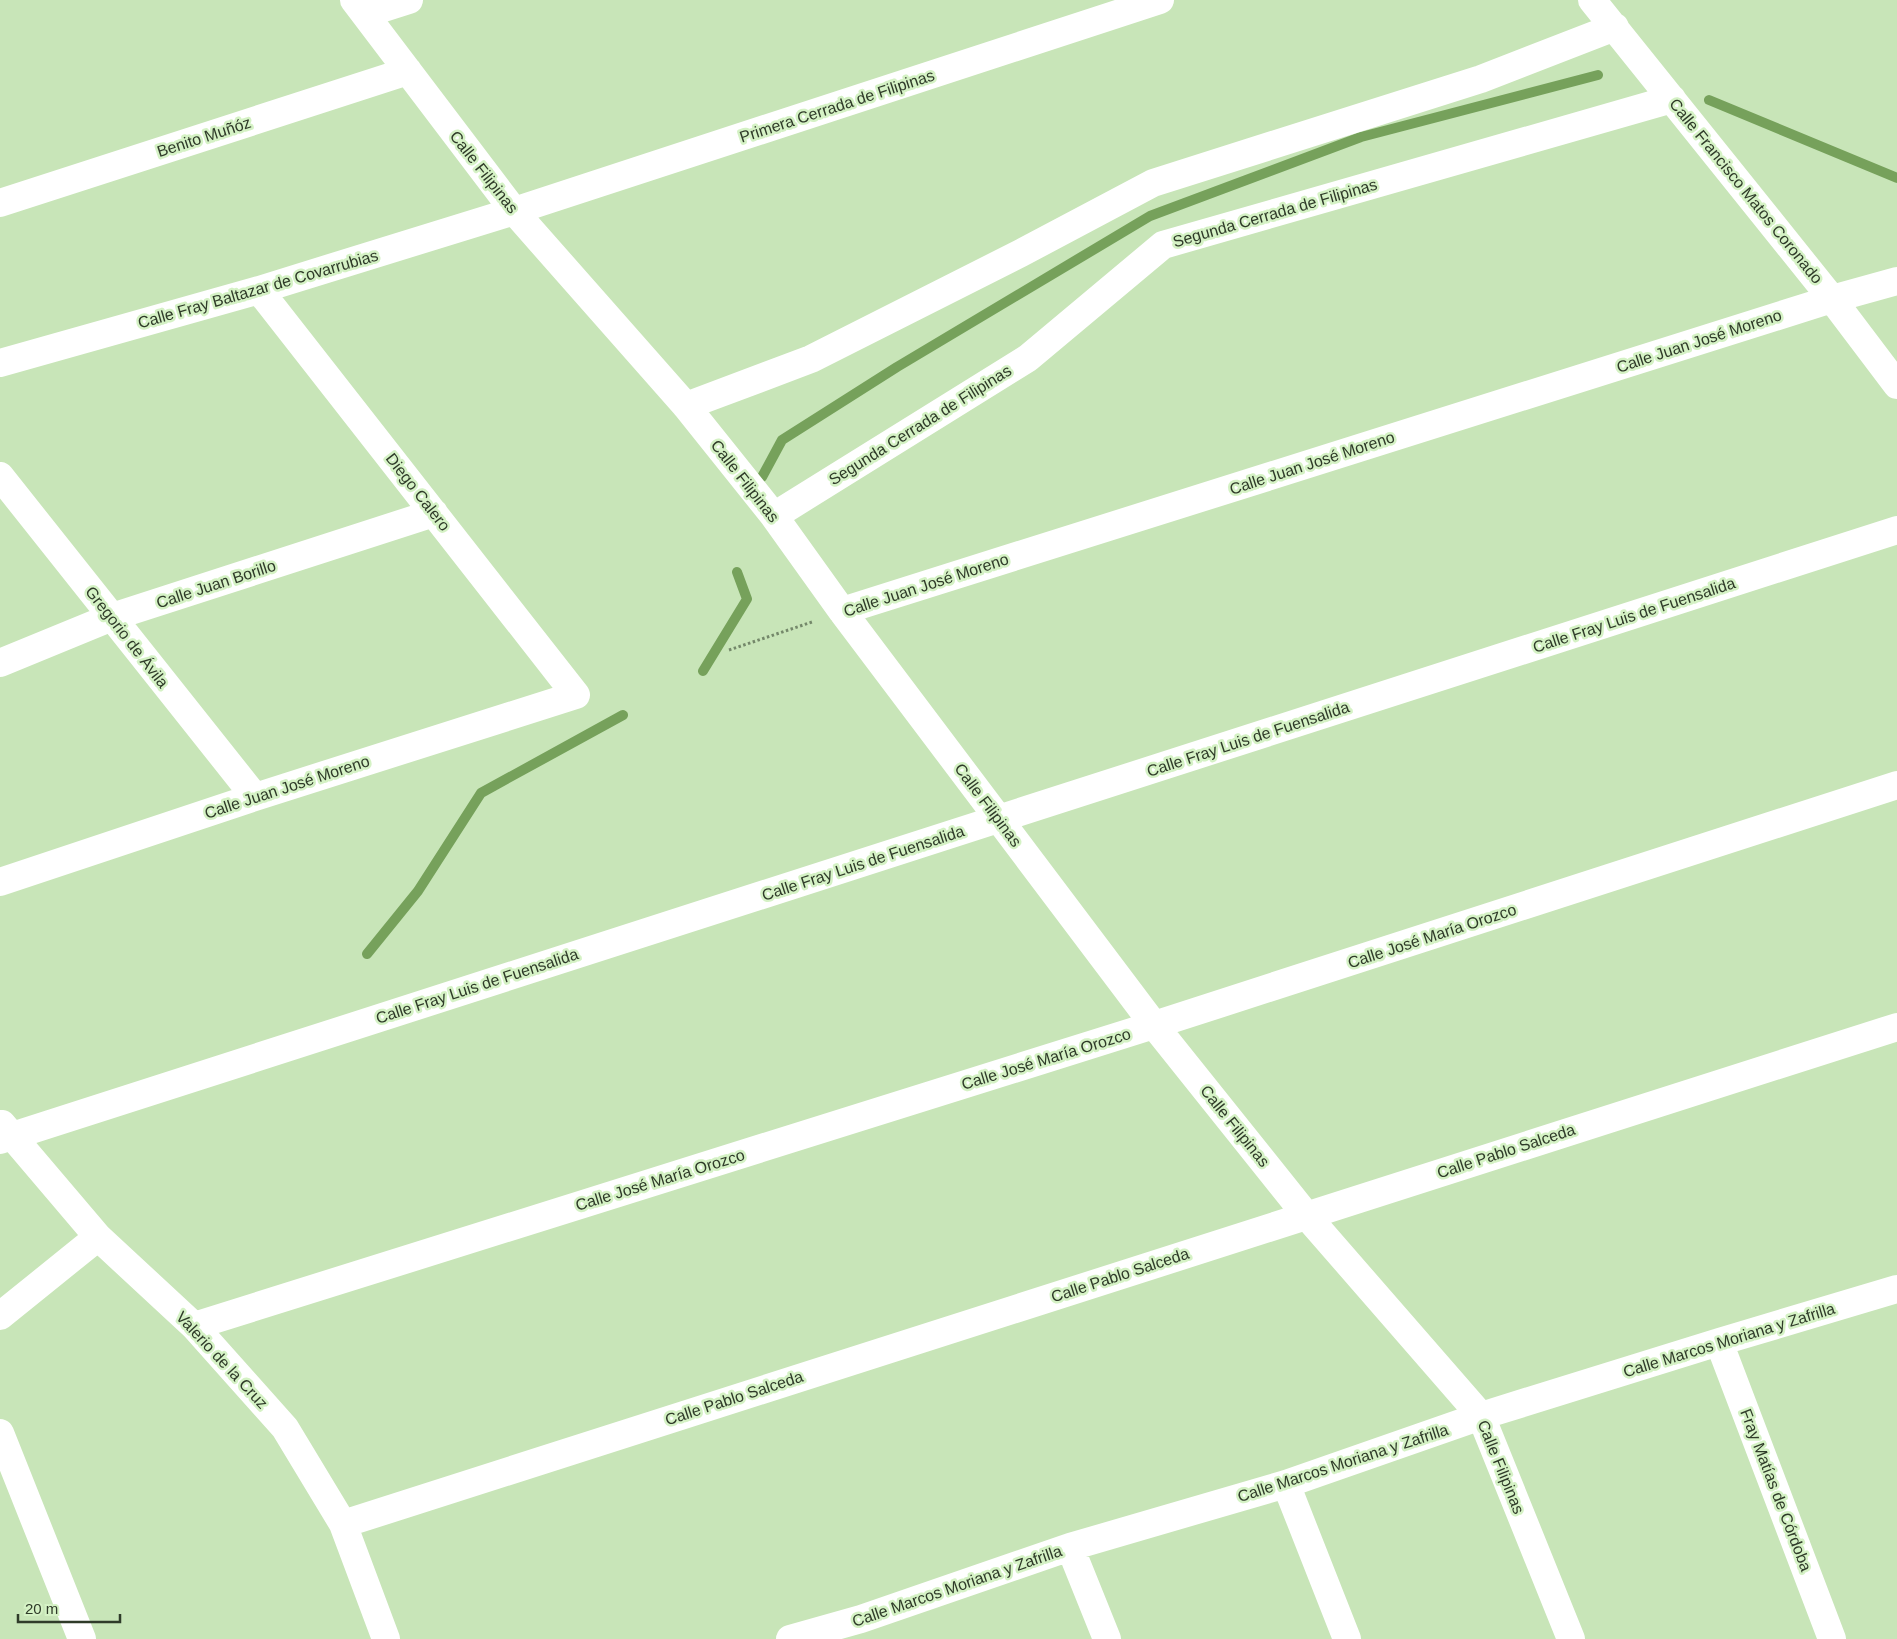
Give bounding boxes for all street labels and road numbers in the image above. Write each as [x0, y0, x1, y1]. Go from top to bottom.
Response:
street label: Primera Cerrada de Filipinas [738, 66, 936, 146]
street label: Calle Francisco Matos Coronado [1666, 95, 1826, 287]
street label: Benito Muñóz [155, 114, 253, 160]
street label: Calle Filipinas [447, 128, 521, 216]
street label: Segunda Cerrada de Filipinas [1171, 176, 1379, 250]
street label: Calle Fray Baltazar de Covarrubias [136, 247, 380, 331]
street label: Calle Juan José Moreno [1614, 306, 1784, 376]
street label: Segunda Cerrada de Filipinas [826, 362, 1014, 488]
street label: Calle Juan José Moreno [1227, 428, 1397, 498]
street label: Calle Filipinas [708, 437, 782, 525]
street label: Diego Calero [383, 450, 454, 534]
street label: Calle Juan José Moreno [841, 550, 1011, 620]
street label: Calle Juan Borillo [154, 557, 278, 611]
street label: Calle Fray Luis de Fuensalida [1531, 574, 1737, 656]
street label: Gregorio de Ávila [82, 582, 173, 691]
street label: Calle Fray Luis de Fuensalida [1145, 698, 1351, 780]
street label: Calle Juan José Moreno [202, 752, 372, 822]
street label: Calle Filipinas [951, 760, 1025, 850]
street label: Calle Fray Luis de Fuensalida [760, 822, 966, 904]
street label: Calle José María Orozco [1346, 901, 1518, 971]
street label: Calle Fray Luis de Fuensalida [374, 945, 580, 1027]
street label: Calle José María Orozco [959, 1025, 1133, 1093]
street label: Calle Filipinas [1197, 1082, 1273, 1170]
street label: Calle Pablo Salceda [1435, 1121, 1577, 1181]
street label: Calle José María Orozco [573, 1146, 747, 1214]
street label: Calle Pablo Salceda [1049, 1245, 1191, 1305]
street label: Calle Marcos Moriana y Zafrilla [1621, 1300, 1837, 1380]
street label: Valerio de la Cruz [173, 1308, 271, 1412]
street label: Calle Pablo Salceda [663, 1368, 805, 1428]
street label: Fray Matías de Córdoba [1737, 1406, 1815, 1574]
street label: Calle Filipinas [1474, 1418, 1528, 1516]
street label: Calle Marcos Moriana y Zafrilla [1236, 1421, 1451, 1505]
street label: Calle Marcos Moriana y Zafrilla [850, 1542, 1064, 1630]

